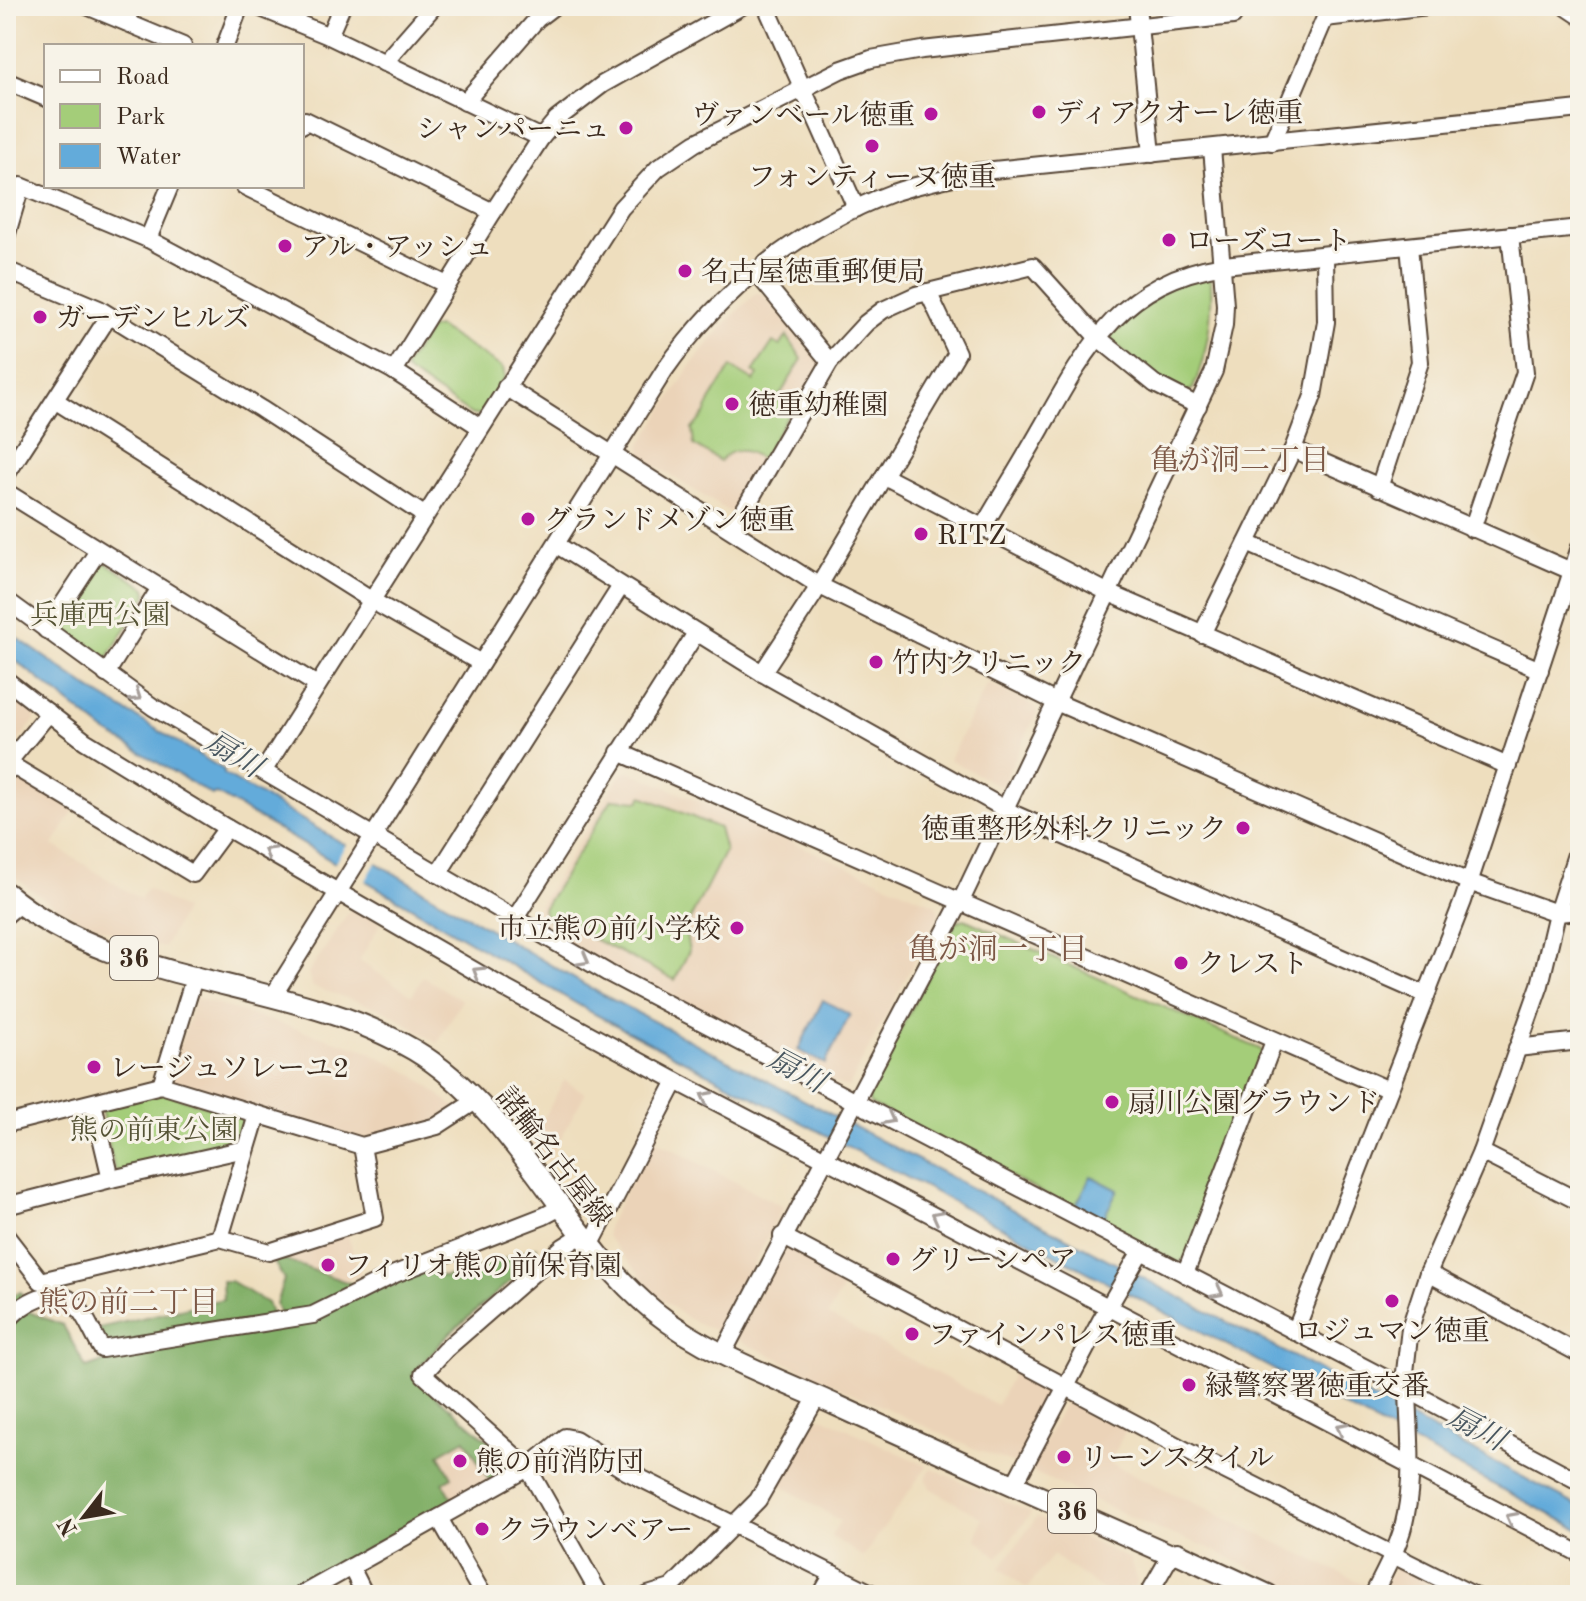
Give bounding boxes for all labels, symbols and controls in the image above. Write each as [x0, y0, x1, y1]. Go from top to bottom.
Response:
legend [44, 44, 304, 188]
text: Road [116, 66, 169, 90]
place label: ディアクオーレ徳重 [1055, 98, 1303, 129]
place label: ヴァンベール徳重 [692, 100, 915, 131]
marker: ディアクオーレ徳重 [1030, 103, 1048, 121]
marker: ヴァンベール徳重 [922, 105, 940, 123]
text: Park [116, 106, 165, 130]
place label: シャンパーニュ [417, 117, 610, 145]
marker: シャンパーニュ [617, 119, 635, 137]
marker: フォンティーヌ徳重 [863, 137, 881, 155]
text: Water [116, 146, 181, 170]
place label: フォンティーヌ徳重 [748, 162, 996, 193]
place label: ローズコート [1185, 227, 1352, 257]
marker: ローズコート [1160, 231, 1178, 249]
place label: アル・アッシュ [301, 235, 493, 263]
marker: アル・アッシュ [276, 237, 294, 255]
place label: 名古屋徳重郵便局 [701, 257, 925, 288]
marker: 名古屋徳重郵便局 [676, 262, 694, 280]
place label: ガーデンヒルズ [56, 304, 251, 334]
marker: ガーデンヒルズ [31, 308, 49, 326]
place label: 徳重幼稚園 [748, 390, 888, 421]
marker: 徳重幼稚園 [723, 395, 741, 413]
district label: 亀が洞二丁目 [1150, 444, 1330, 477]
place label: グランドメゾン徳重 [544, 505, 795, 536]
marker: グランドメゾン徳重 [519, 510, 537, 528]
place label: RITZ [937, 523, 1006, 551]
marker: RITZ [912, 525, 930, 543]
park label: 兵庫西公園 [30, 600, 170, 631]
place label: 竹内クリニック [892, 648, 1086, 679]
marker: 竹内クリニック [867, 653, 885, 671]
one-way arrow [128, 686, 142, 701]
water label: 扇川 [200, 725, 271, 786]
place label: 徳重整形外科クリニック [921, 814, 1227, 845]
marker: 徳重整形外科クリニック [1234, 819, 1252, 837]
one-way arrow [264, 846, 278, 862]
place label: 市立熊の前小学校 [497, 914, 721, 945]
marker: 市立熊の前小学校 [728, 919, 746, 937]
district label: 亀が洞一丁目 [908, 933, 1088, 966]
road number: 36 [110, 936, 158, 980]
one-way arrow [575, 950, 589, 966]
place label: クレスト [1197, 951, 1308, 980]
marker: クレスト [1172, 954, 1190, 972]
one-way arrow [472, 967, 487, 982]
water label: 扇川 [763, 1042, 834, 1101]
place label: レージュソレーユ2 [110, 1054, 349, 1084]
marker: レージュソレーユ2 [85, 1058, 103, 1076]
street label: 諸輪名古屋線 [490, 1081, 618, 1233]
place label: 扇川公園グラウンド [1128, 1088, 1380, 1119]
one-way arrow [700, 1091, 715, 1106]
marker: 扇川公園グラウンド [1103, 1093, 1121, 1111]
one-way arrow [880, 1109, 895, 1124]
park label: 熊の前東公園 [70, 1115, 238, 1146]
one-way arrow [930, 1211, 945, 1226]
place label: グリーンペア [909, 1246, 1076, 1276]
marker: グリーンペア [884, 1250, 902, 1268]
place label: フィリオ熊の前保育園 [344, 1251, 621, 1282]
marker: フィリオ熊の前保育園 [319, 1256, 337, 1274]
one-way arrow [1210, 1282, 1224, 1297]
district label: 熊の前二丁目 [39, 1286, 219, 1319]
marker: ロジュマン徳重 [1383, 1292, 1401, 1310]
place label: ロジュマン徳重 [1294, 1316, 1490, 1347]
place label: ファインパレス徳重 [928, 1320, 1177, 1351]
marker: ファインパレス徳重 [903, 1325, 921, 1343]
place label: 緑警察署徳重交番 [1205, 1371, 1429, 1402]
marker: 緑警察署徳重交番 [1180, 1376, 1198, 1394]
water label: 扇川 [1443, 1400, 1514, 1459]
one-way arrow [1334, 1423, 1349, 1438]
place label: リーンスタイル [1080, 1445, 1274, 1474]
place label: 熊の前消防団 [476, 1447, 644, 1478]
marker: リーンスタイル [1055, 1448, 1073, 1466]
marker: 熊の前消防団 [451, 1452, 469, 1470]
north arrow [44, 1477, 124, 1557]
road number: 36 [1048, 1489, 1096, 1533]
one-way arrow [1504, 1512, 1519, 1527]
text: N [55, 1513, 82, 1539]
place label: クラウンベアー [498, 1517, 693, 1546]
marker: クラウンベアー [473, 1520, 491, 1538]

